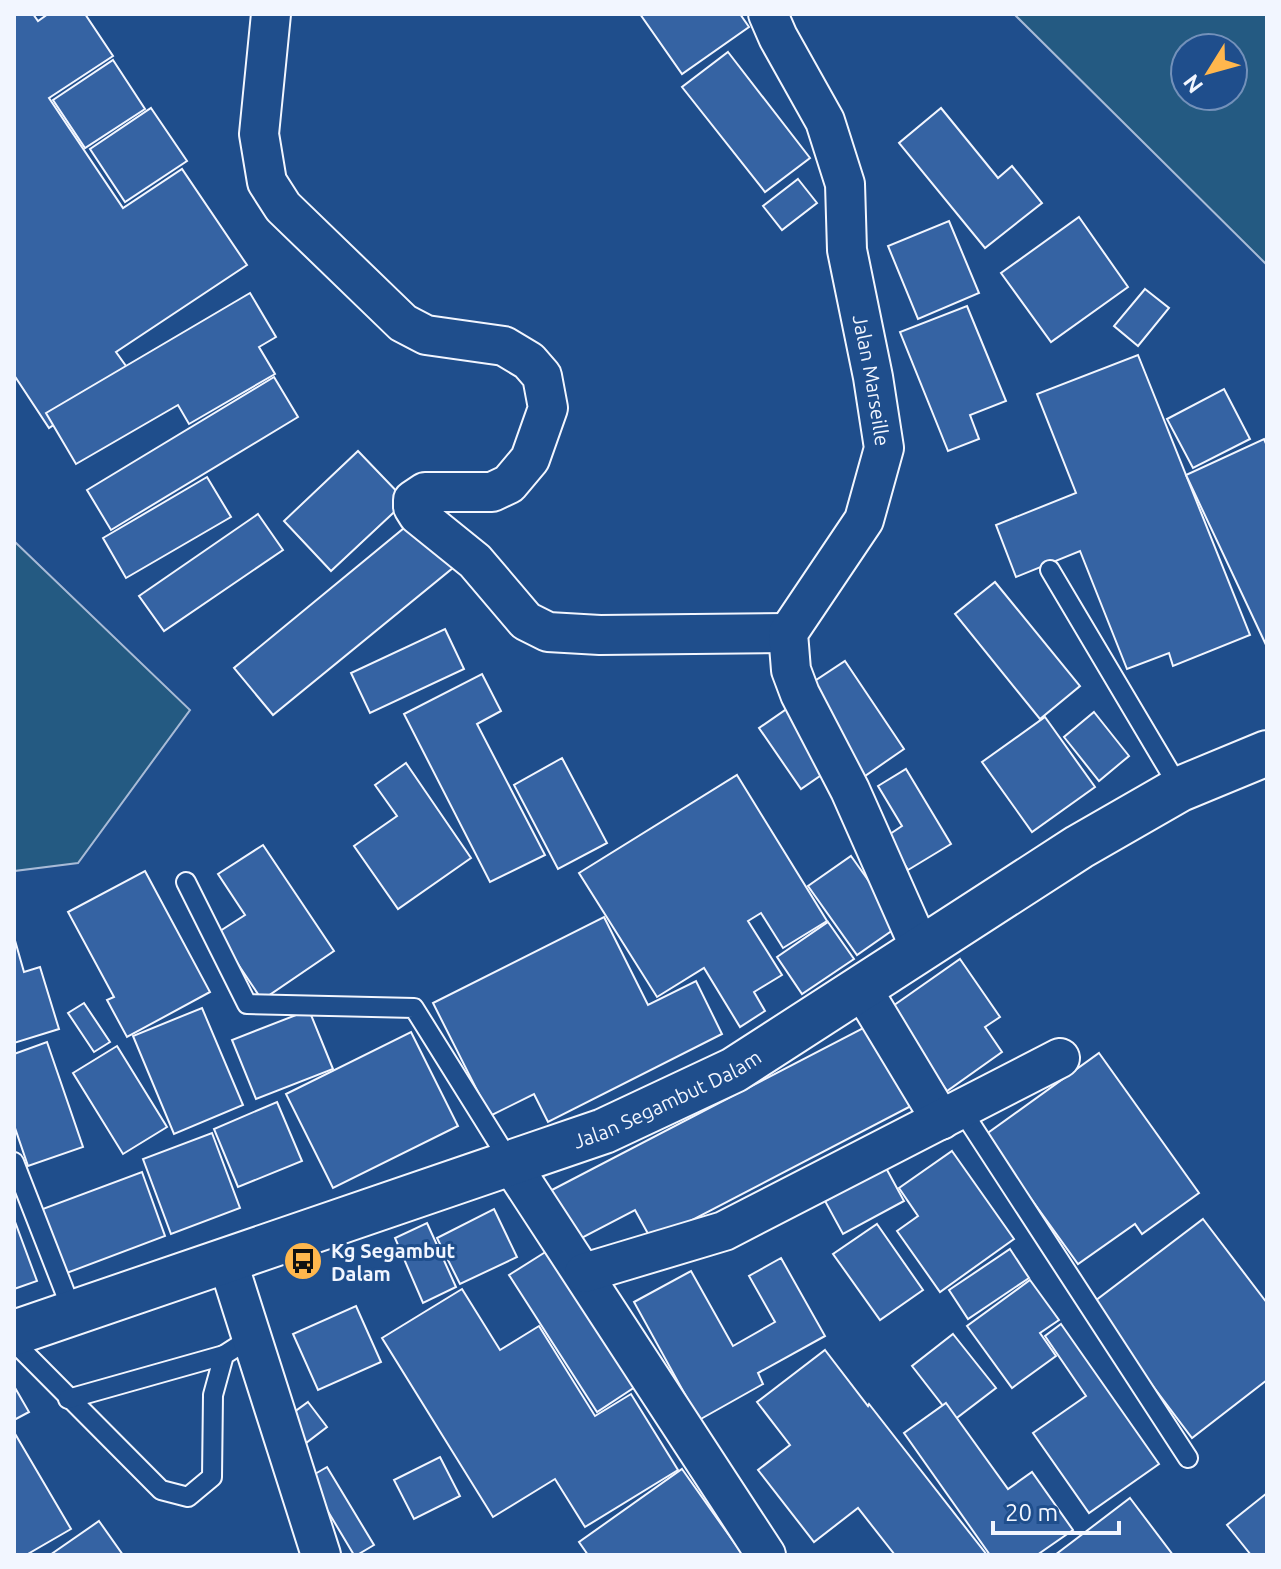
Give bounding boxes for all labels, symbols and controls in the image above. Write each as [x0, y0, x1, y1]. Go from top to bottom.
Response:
north arrow [1169, 32, 1249, 112]
text: N [1178, 70, 1208, 98]
street label: Jalan Marseille [849, 312, 895, 447]
street label: Jalan Segambut Dalam [570, 1044, 765, 1152]
place label: Kg Segambut Dalam [331, 1239, 456, 1285]
bus stop icon: Kg Segambut Dalam [282, 1240, 324, 1282]
scale bar [993, 1485, 1119, 1535]
text: 20 m [1005, 1499, 1058, 1526]

